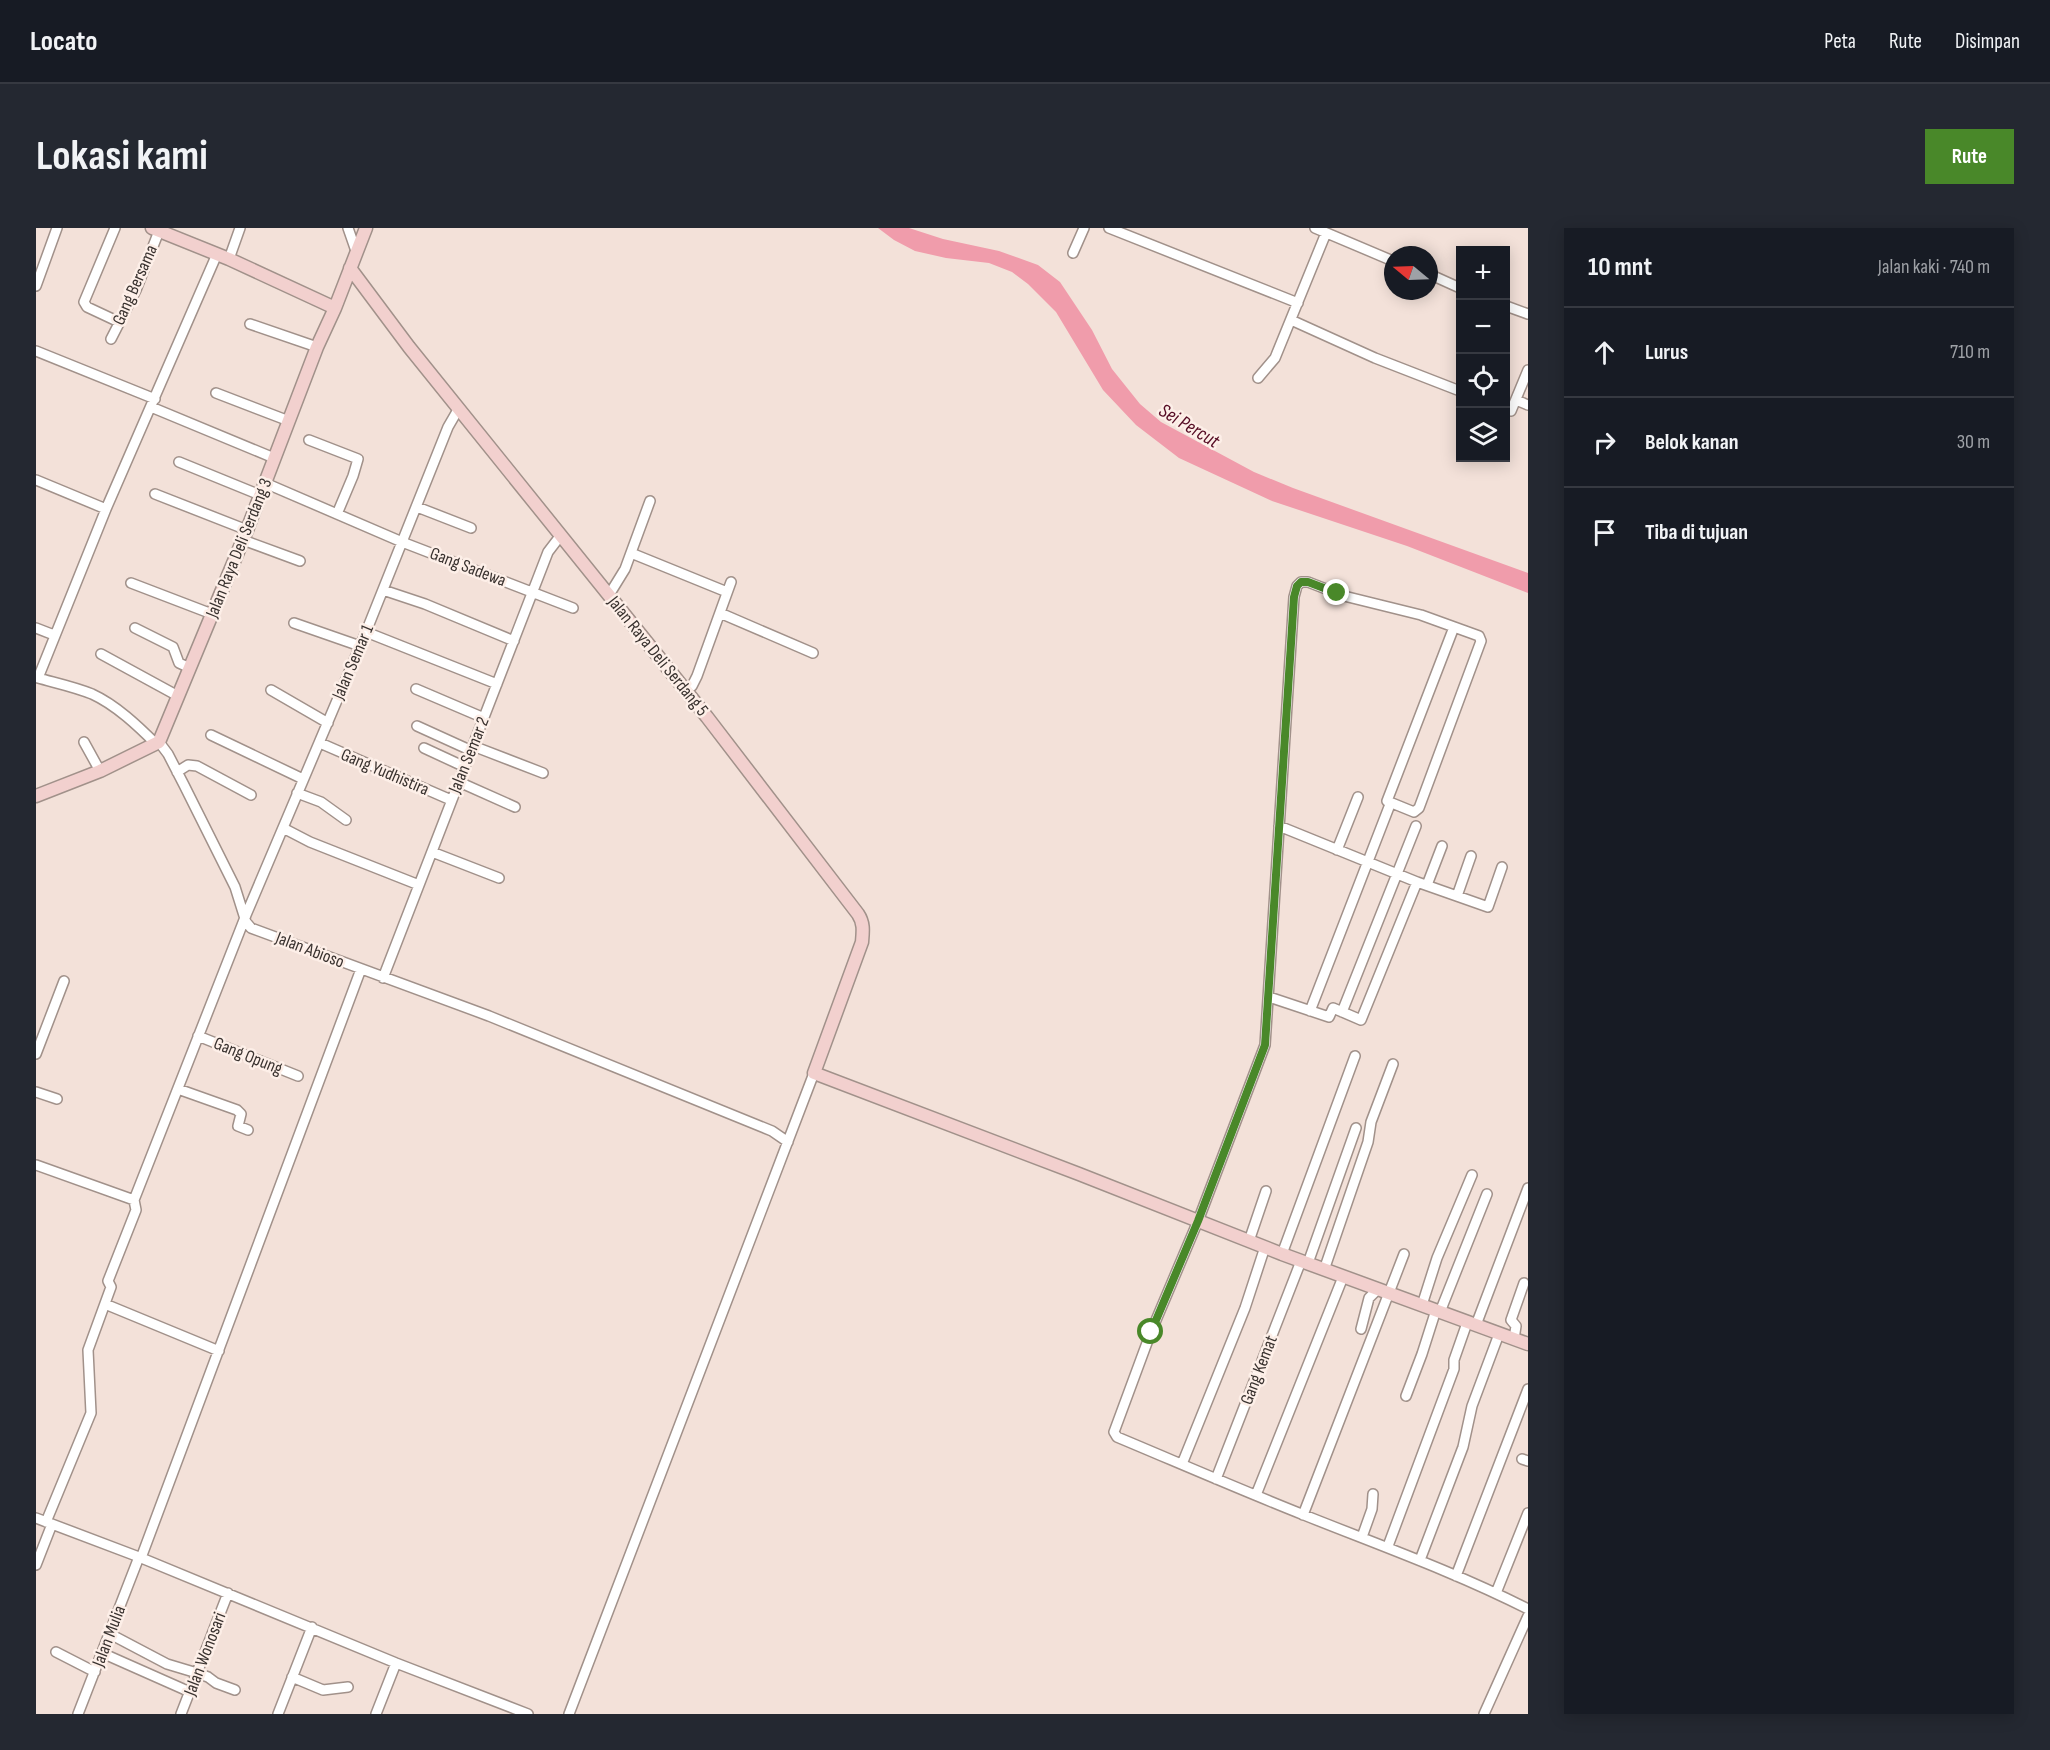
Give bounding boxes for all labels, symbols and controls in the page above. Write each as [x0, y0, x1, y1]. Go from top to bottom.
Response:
text: Locato [30, 25, 97, 58]
text: Peta [1824, 29, 1856, 54]
text: Rute [1889, 29, 1922, 54]
text: Disimpan [1955, 29, 2020, 54]
button: Rute [1925, 129, 2014, 184]
text: Lokasi kami [36, 131, 208, 182]
street label: Gang Bersama [108, 242, 162, 328]
north arrow [1384, 246, 1438, 300]
map controls [1456, 246, 1510, 462]
button: + [1456, 246, 1510, 300]
text: 10 mnt [1588, 252, 1652, 283]
text: Jalan kaki · 740 m [1878, 255, 1990, 279]
button: − [1456, 300, 1510, 354]
icon: ahead [1588, 336, 1621, 369]
text: Lurus [1645, 339, 1688, 366]
text: 710 m [1950, 340, 1990, 364]
button: locate [1456, 354, 1510, 408]
water label: Sei Percut [1154, 399, 1224, 454]
button: layers [1456, 408, 1510, 462]
icon: right [1588, 426, 1621, 459]
text: Belok kanan [1645, 429, 1738, 456]
text: 30 m [1957, 430, 1990, 454]
street label: Jalan Raya Deli Serdang 3 [201, 475, 277, 622]
icon: arrive [1588, 516, 1621, 549]
text: Tiba di tujuan [1645, 519, 1748, 546]
street label: Gang Sadewa [427, 543, 509, 591]
route end [1323, 579, 1349, 605]
street label: Jalan Raya Deli Serdang 5 [603, 591, 713, 720]
street label: Jalan Semar 1 [327, 621, 378, 703]
street label: Jalan Semar 2 [444, 714, 494, 797]
street label: Gang Yudhistira [338, 744, 432, 800]
street label: Jalan Abioso [272, 927, 347, 973]
street label: Gang Opung [211, 1033, 285, 1079]
route start [1137, 1318, 1163, 1344]
street label: Gang Kemat [1236, 1332, 1282, 1408]
street label: Jalan Mulia [87, 1602, 130, 1670]
street label: Jalan Wonosari [179, 1609, 230, 1699]

